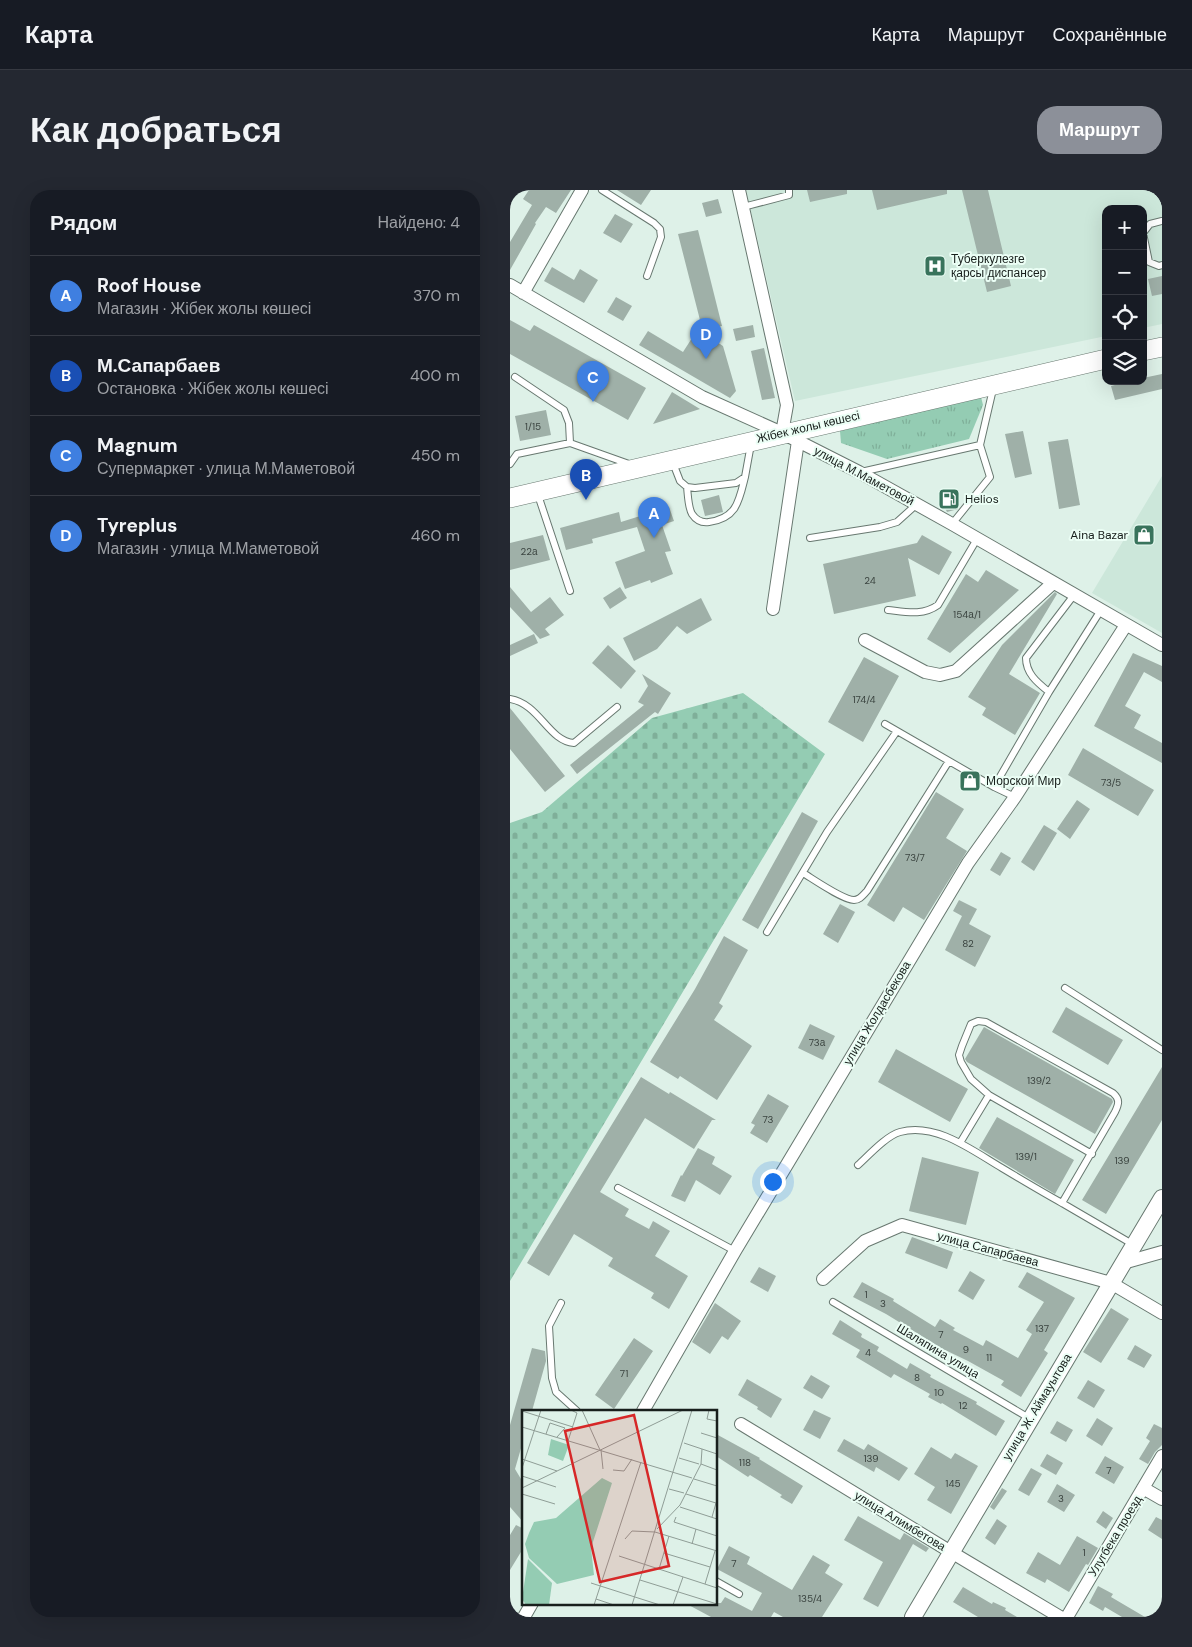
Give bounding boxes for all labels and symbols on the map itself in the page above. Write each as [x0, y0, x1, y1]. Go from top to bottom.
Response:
place label: Туберкулезге қарсы диспансер [951, 251, 1047, 281]
hospital icon: Туберкулезге қарсы диспансер [923, 254, 947, 278]
pin: D [690, 318, 722, 359]
pin: C [577, 361, 609, 402]
street label: Жібек жолы көшесі [755, 407, 861, 447]
house number: 1/15 [525, 420, 541, 433]
street label: улица М.Маметовой [811, 443, 917, 509]
pin: B [570, 459, 602, 500]
fuel station icon: Helios [937, 487, 961, 511]
place label: Helios [965, 491, 999, 507]
pin: A [638, 497, 670, 538]
shop icon: Aina Bazar [1132, 523, 1156, 547]
place label: Aina Bazar [1070, 527, 1129, 543]
house number: 22а [520, 545, 538, 558]
house number: 24 [864, 574, 876, 587]
house number: 154а/1 [953, 608, 981, 621]
house number: 174/4 [852, 693, 876, 706]
shop icon: Морской Мир [958, 769, 982, 793]
place label: Морской Мир [986, 773, 1061, 789]
house number: 73/5 [1101, 776, 1121, 789]
house number: 73/7 [905, 851, 925, 864]
house number: 82 [962, 937, 974, 950]
street label: улица Жолдасбекова [840, 958, 915, 1068]
house number: 73а [809, 1036, 826, 1049]
house number: 139/2 [1027, 1074, 1051, 1087]
house number: 73 [763, 1113, 774, 1126]
house number: 139/1 [1015, 1150, 1037, 1163]
house number: 139 [1114, 1154, 1130, 1167]
your location [760, 1169, 786, 1195]
street label: улица Сапарбаева [936, 1228, 1041, 1270]
house number: 1 [864, 1288, 868, 1301]
house number: 3 [880, 1297, 886, 1310]
street label: Шаляпина улица [894, 1320, 983, 1382]
house number: 137 [1035, 1322, 1049, 1335]
house number: 7 [938, 1328, 944, 1341]
house number: 9 [963, 1343, 969, 1356]
house number: 4 [865, 1346, 871, 1359]
street label: улица Ж. Аймауытова [999, 1350, 1075, 1463]
house number: 11 [986, 1351, 992, 1364]
house number: 71 [620, 1367, 628, 1380]
house number: 8 [914, 1371, 920, 1384]
house number: 10 [934, 1386, 944, 1399]
house number: 12 [959, 1399, 968, 1412]
inset map [522, 1410, 718, 1604]
house number: 139 [863, 1452, 879, 1465]
house number: 118 [739, 1456, 751, 1469]
house number: 7 [1106, 1464, 1112, 1477]
house number: 145 [945, 1477, 961, 1490]
street label: улица Алимбетова [851, 1487, 949, 1555]
house number: 3 [1058, 1492, 1064, 1505]
street label: Улугбека проезд [1085, 1493, 1145, 1579]
house number: 1 [1082, 1546, 1086, 1559]
house number: 7 [731, 1557, 737, 1570]
house number: 135/4 [798, 1592, 822, 1605]

